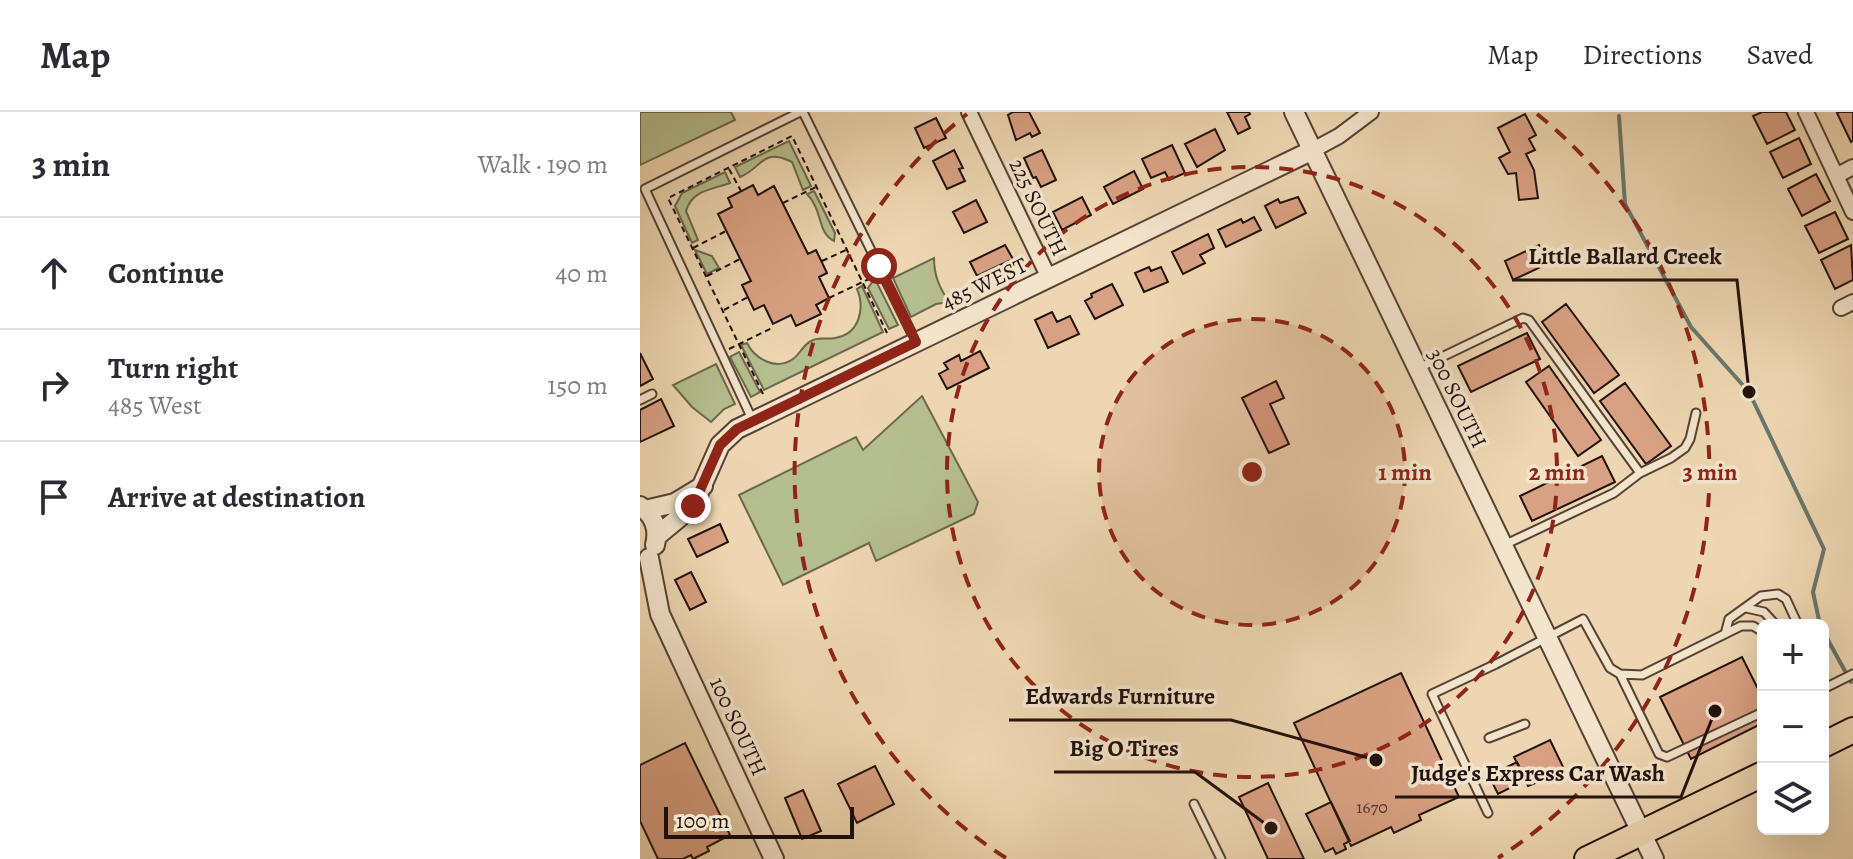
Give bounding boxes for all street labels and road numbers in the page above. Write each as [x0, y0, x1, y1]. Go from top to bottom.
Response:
street label: 225 SOUTH [1002, 154, 1075, 261]
street label: 485 WEST [937, 250, 1032, 317]
street label: 300 SOUTH [1420, 344, 1494, 453]
street label: 100 SOUTH [702, 672, 774, 781]

